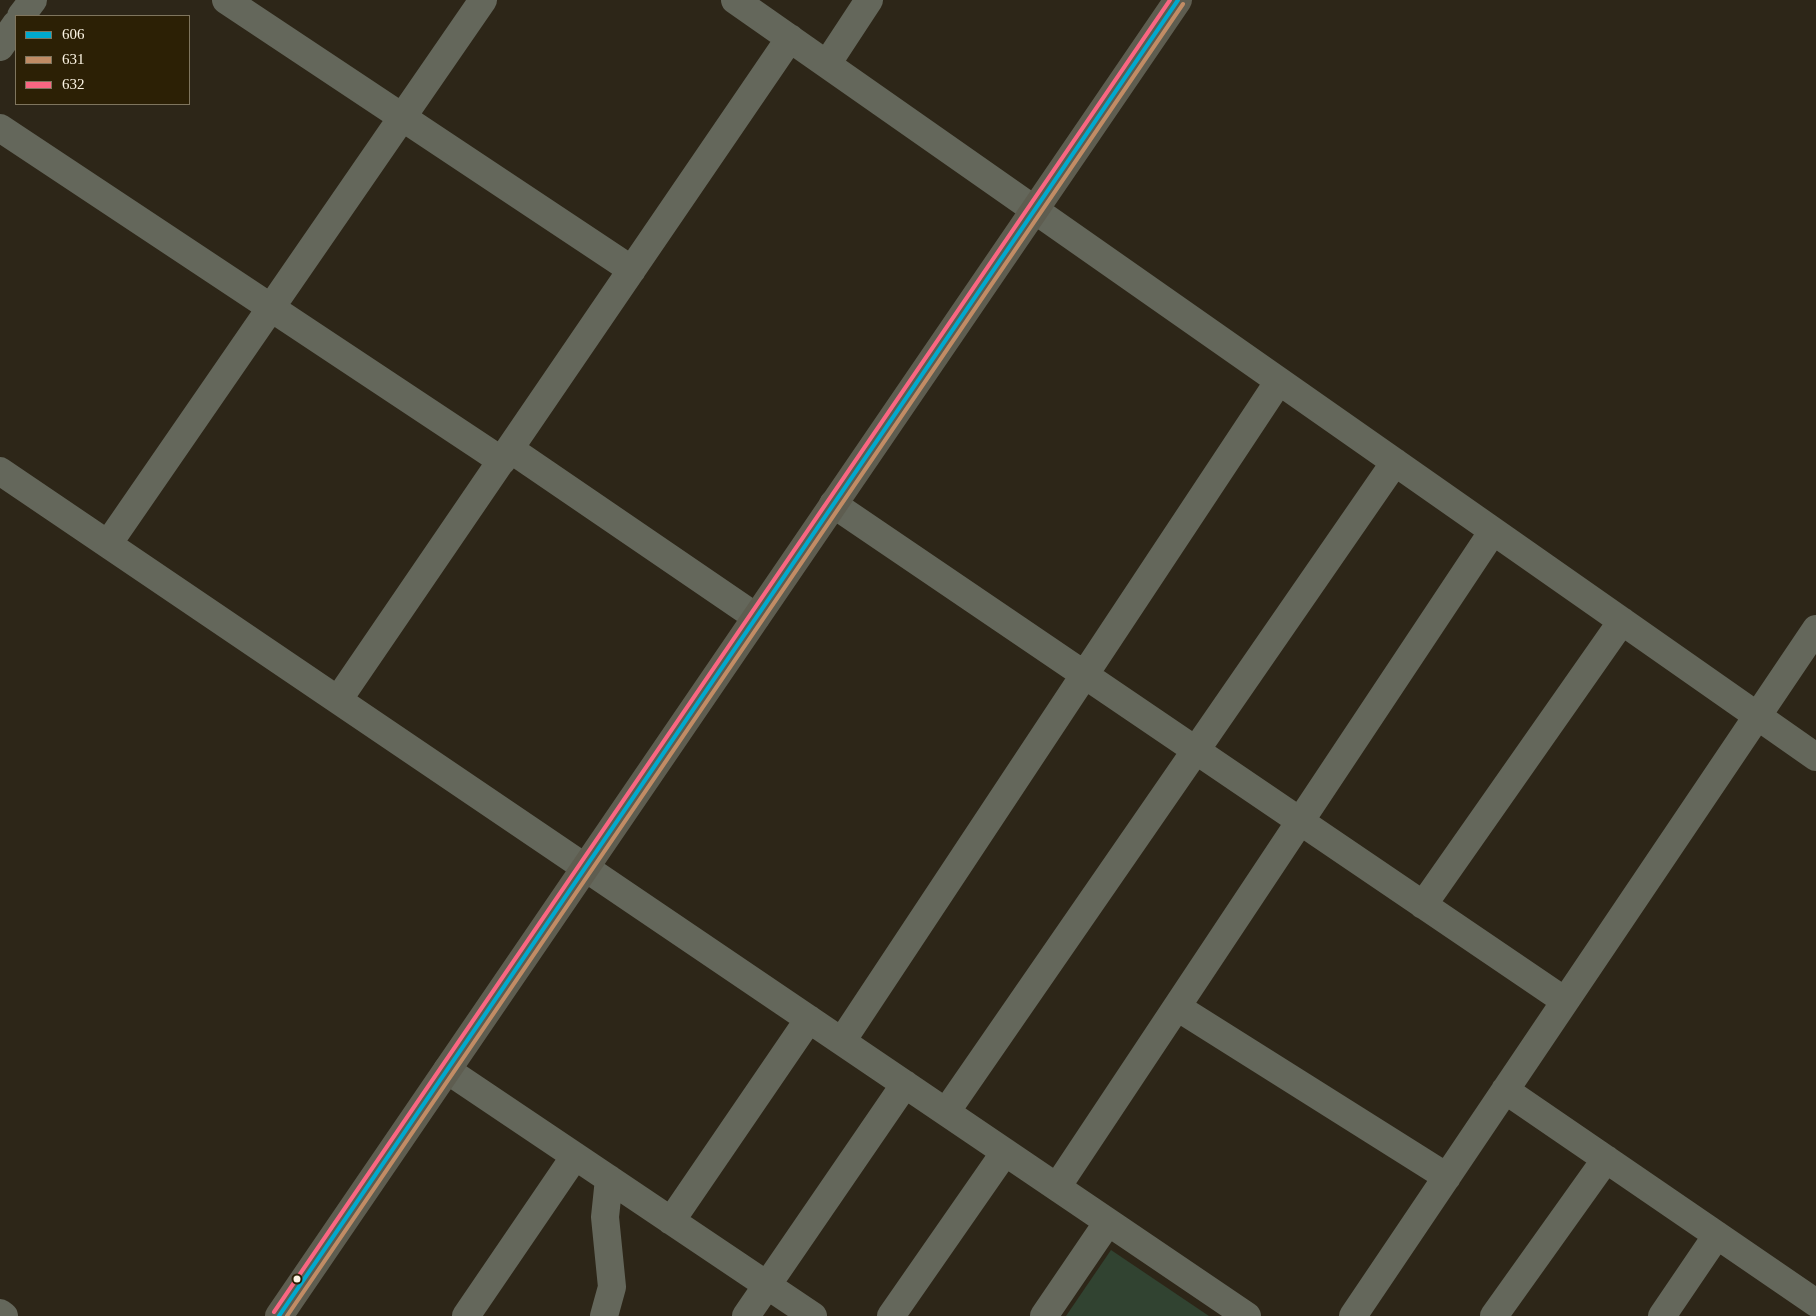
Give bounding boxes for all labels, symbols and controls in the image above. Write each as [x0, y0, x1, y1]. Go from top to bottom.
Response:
legend [15, 15, 190, 105]
text: 606 [62, 26, 85, 42]
text: 631 [62, 51, 85, 67]
text: 632 [62, 76, 85, 92]
unlabelled marker [292, 1274, 302, 1284]

